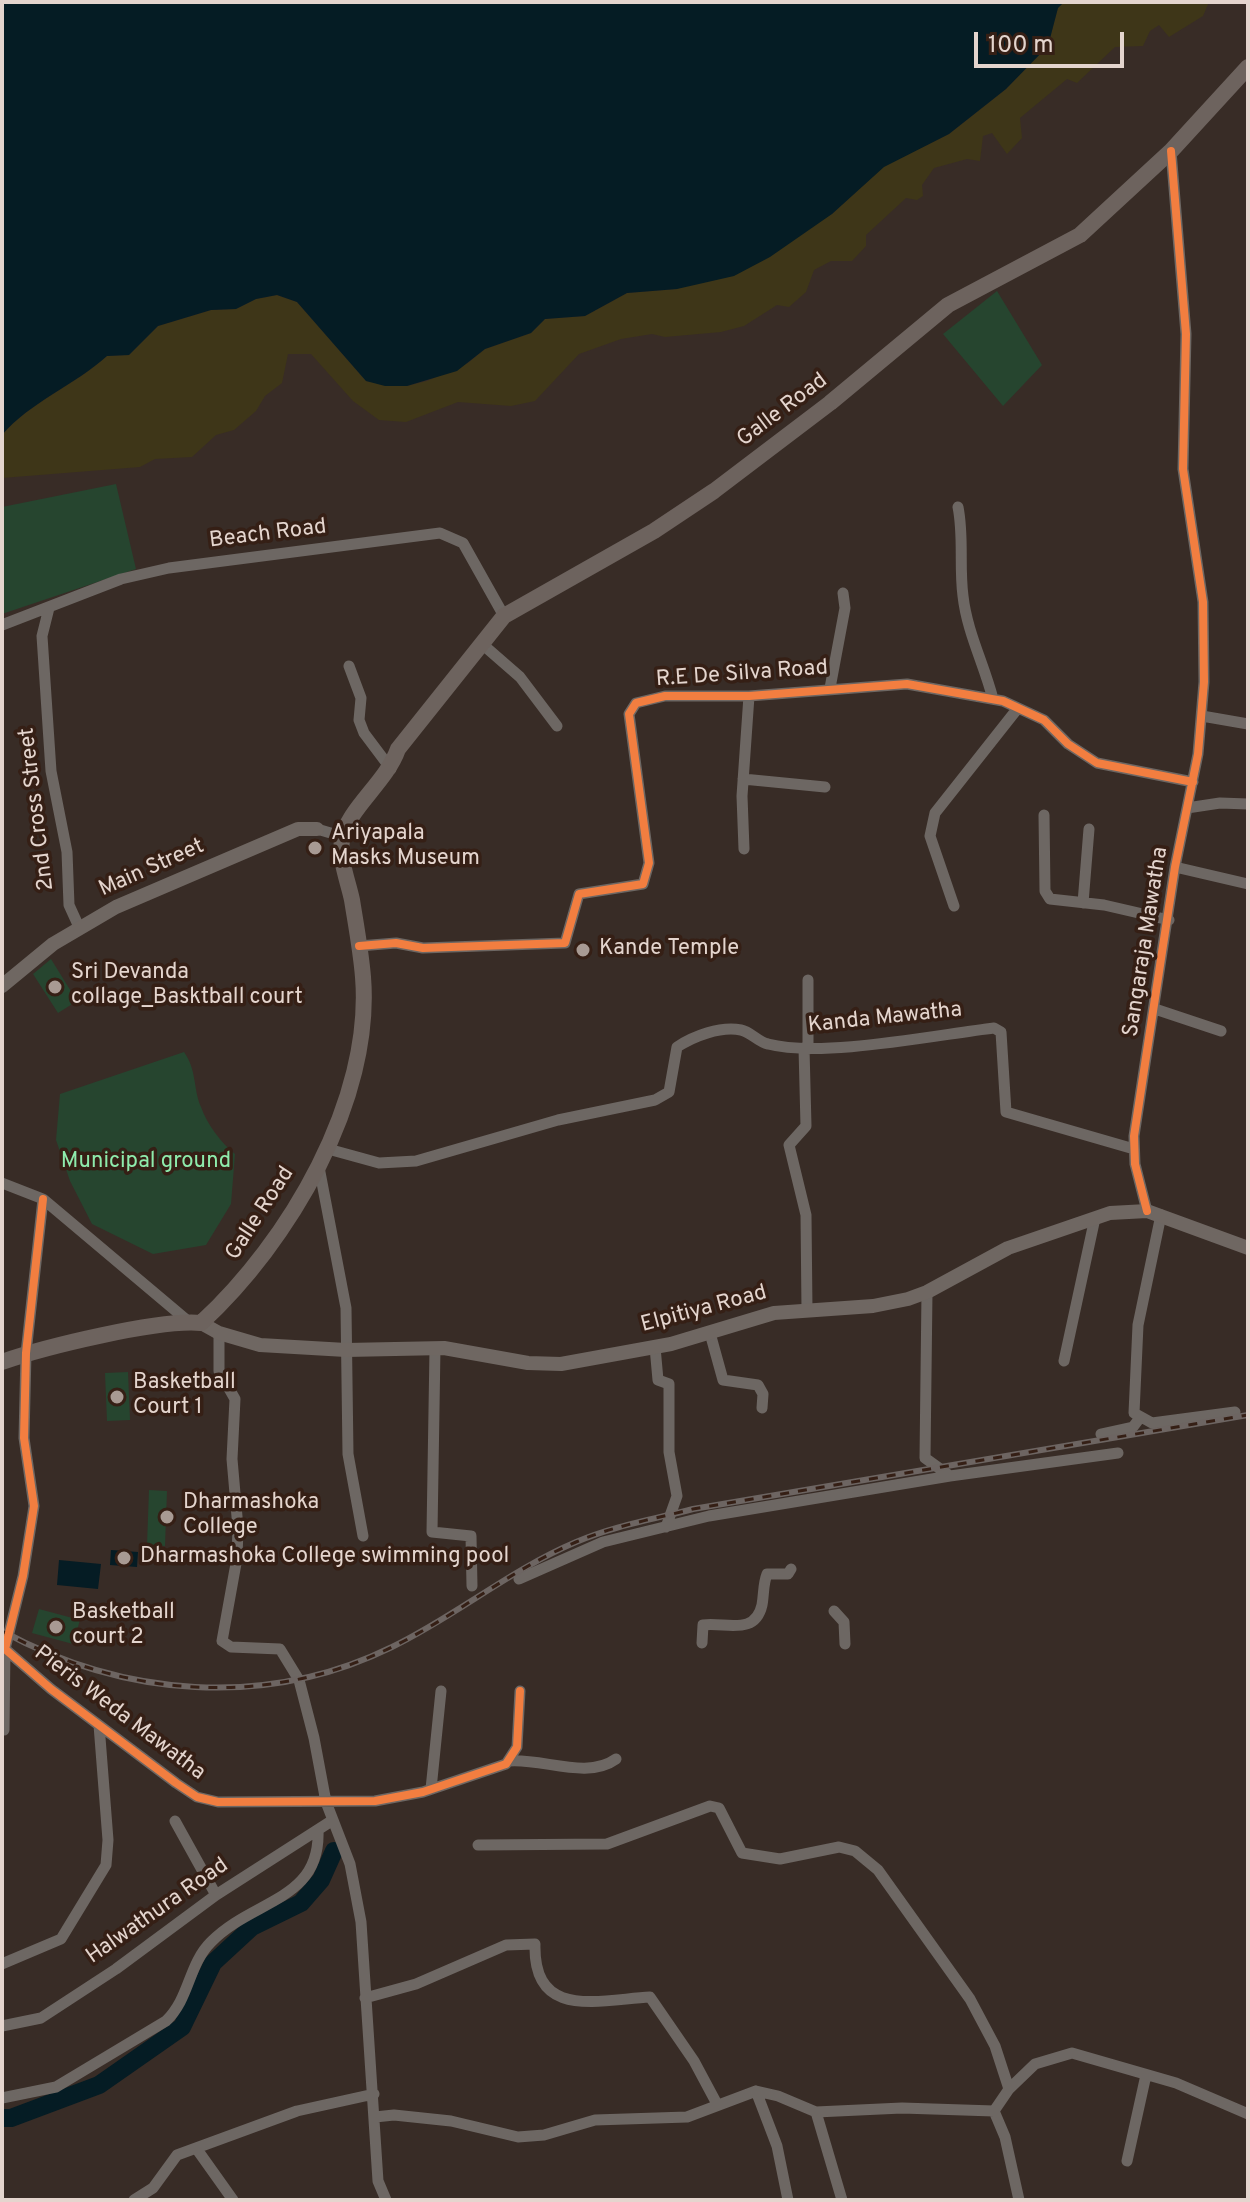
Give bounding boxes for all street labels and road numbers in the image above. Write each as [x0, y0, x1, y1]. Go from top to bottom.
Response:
street label: Galle Road [733, 369, 833, 453]
street label: Beach Road [208, 515, 328, 555]
street label: R.E De Silva Road [655, 656, 829, 694]
street label: 2nd Cross Street [15, 726, 61, 892]
street label: Main Street [95, 834, 209, 904]
street label: Sangaraja Mawatha [1119, 845, 1175, 1039]
street label: Kanda Mawatha [807, 998, 963, 1040]
street label: Galle Road [221, 1162, 301, 1266]
street label: Elpitiya Road [638, 1281, 770, 1339]
street label: Pieris Weda Mawatha [28, 1641, 210, 1787]
street label: Halwathura Road [82, 1853, 234, 1971]

